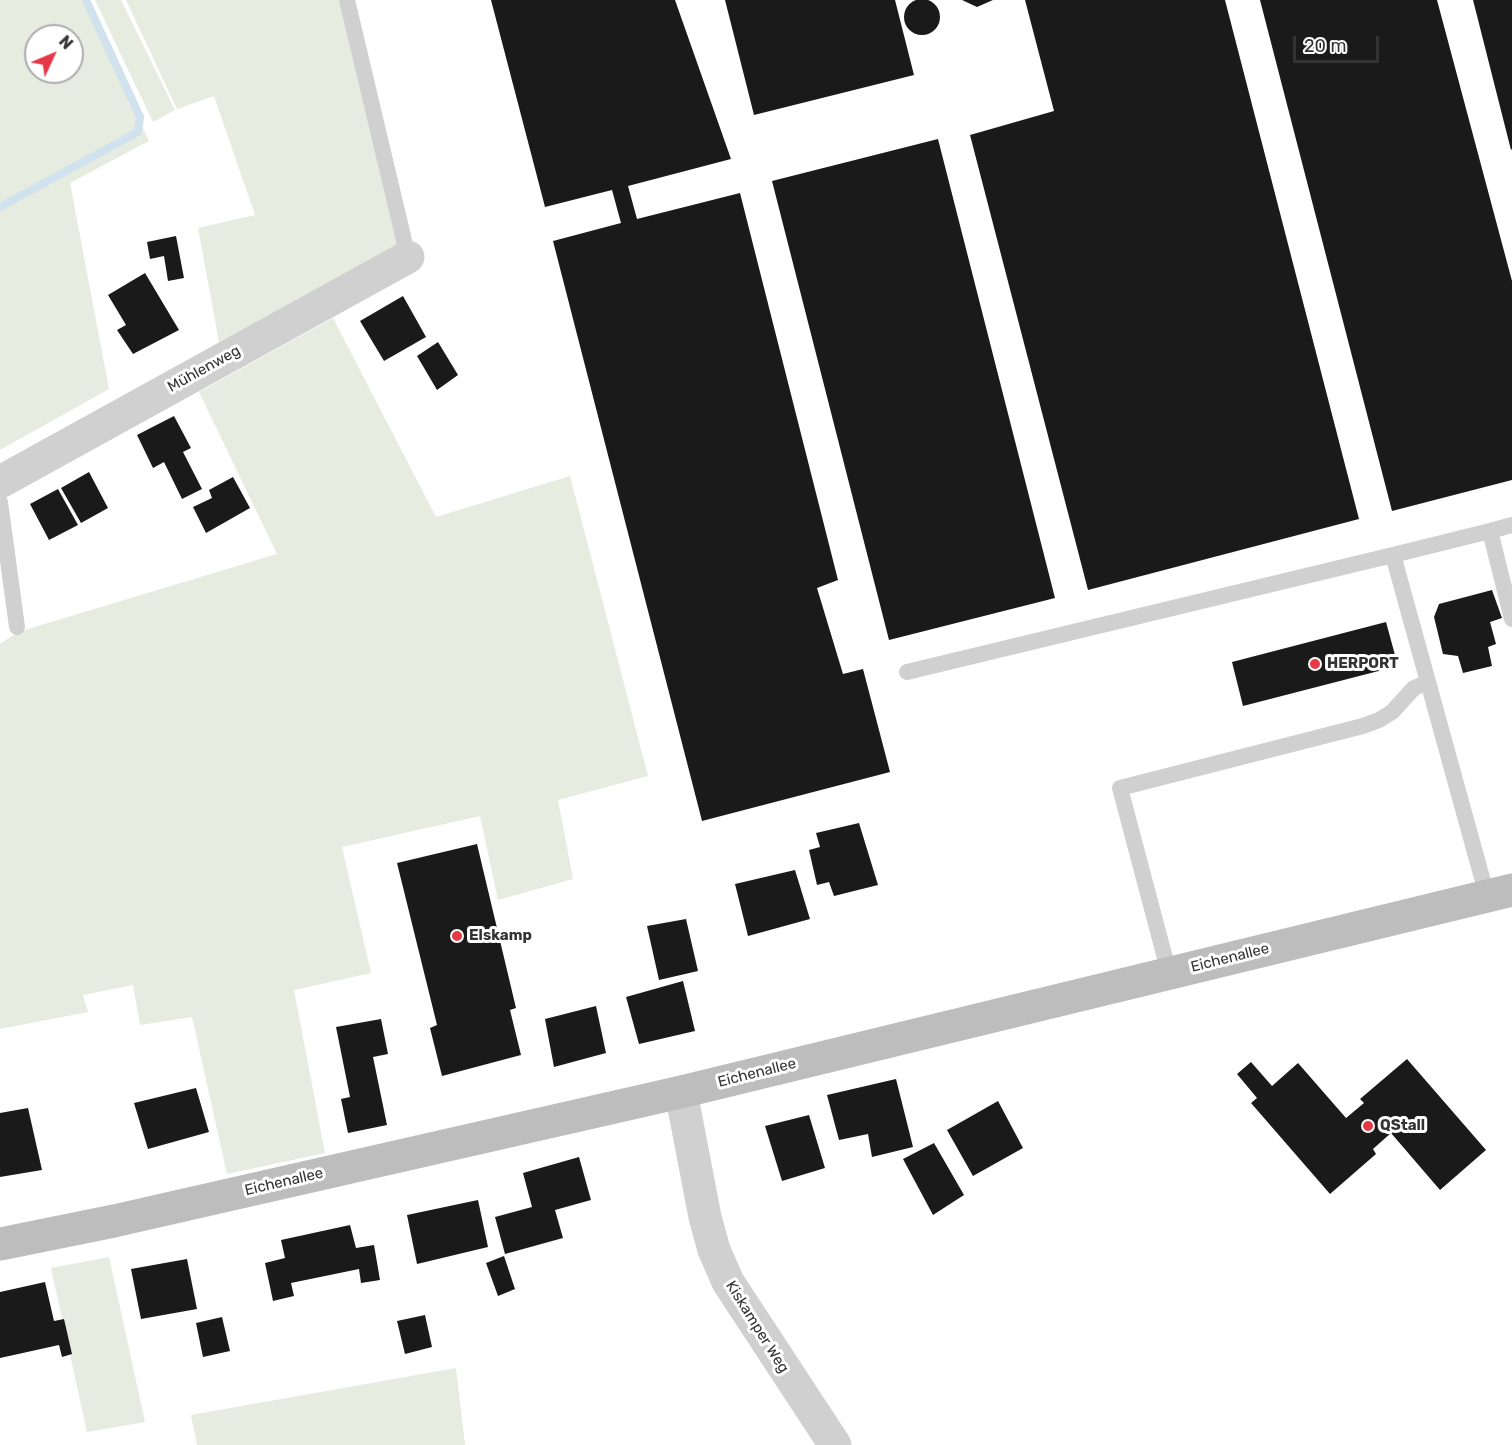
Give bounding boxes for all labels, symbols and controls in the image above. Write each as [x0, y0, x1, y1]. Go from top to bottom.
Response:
north arrow [24, 24, 84, 84]
scale bar [1296, 24, 1382, 62]
text: N [55, 32, 77, 53]
text: 20 m [1304, 35, 1346, 57]
street label: Mühlenweg [165, 342, 243, 396]
place label: HERPORT [1327, 655, 1399, 673]
marker: HERPORT [1308, 657, 1322, 671]
place label: Elskamp [469, 927, 532, 945]
marker: Elskamp [450, 929, 464, 943]
street label: Eichenallee [1189, 940, 1271, 976]
street label: Eichenallee [716, 1055, 798, 1091]
place label: QStall [1380, 1117, 1425, 1135]
marker: QStall [1361, 1119, 1375, 1133]
street label: Eichenallee [243, 1164, 325, 1200]
street label: Kiskamper Weg [721, 1278, 793, 1376]

